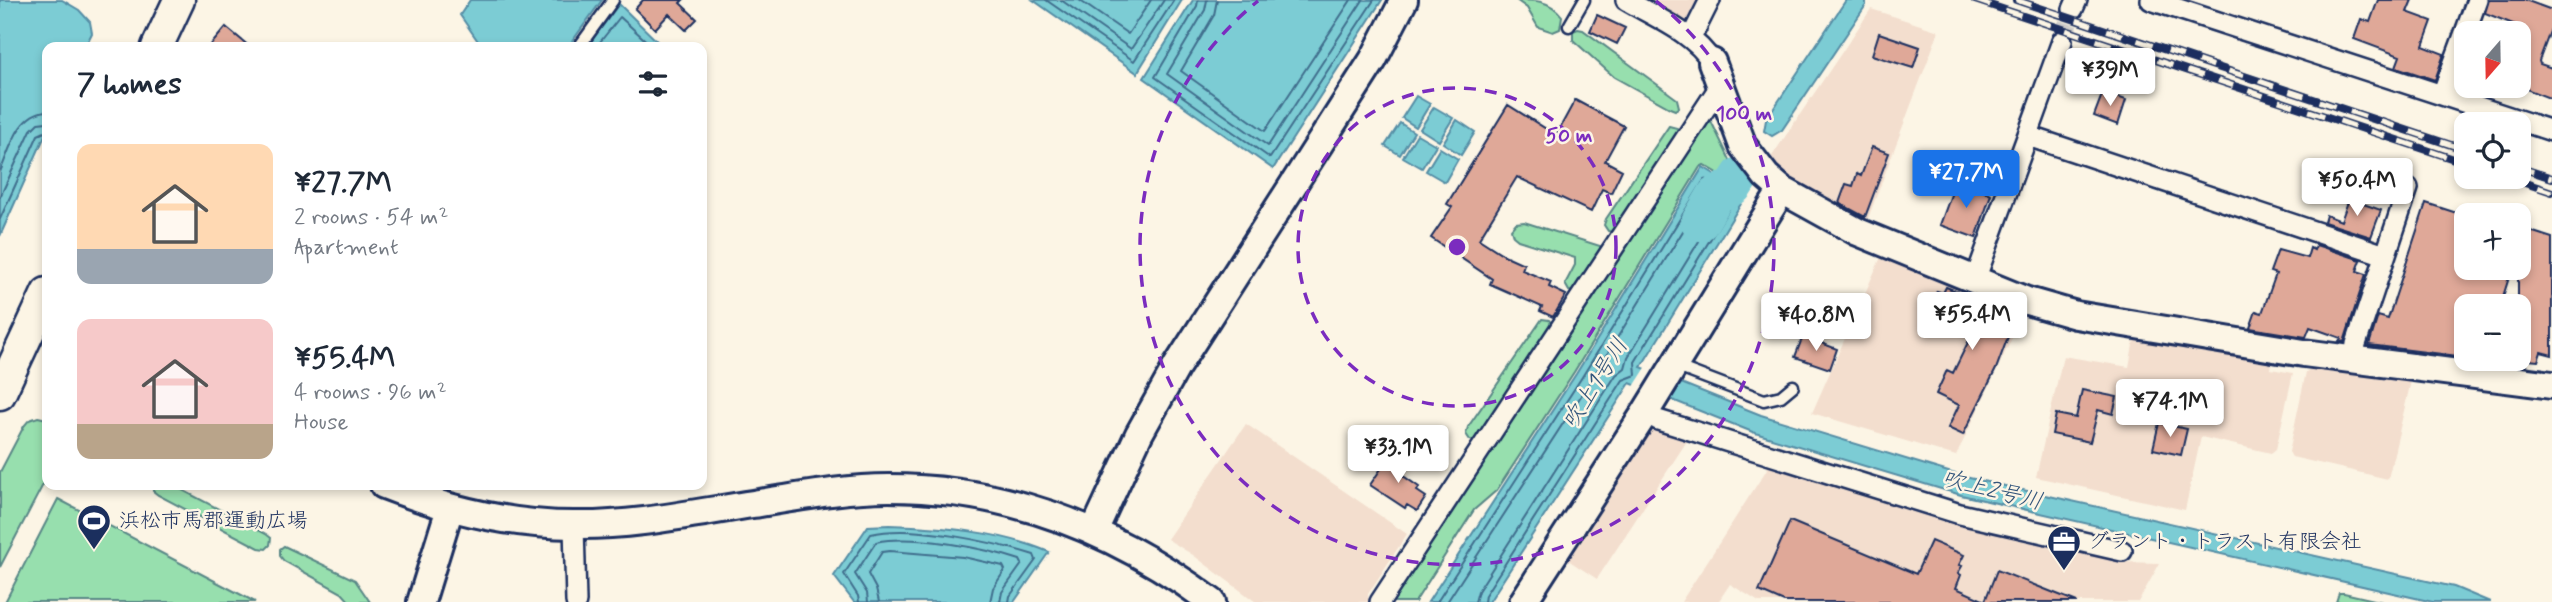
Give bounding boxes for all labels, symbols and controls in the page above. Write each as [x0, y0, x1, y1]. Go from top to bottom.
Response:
north arrow [2454, 21, 2530, 98]
map controls [2454, 21, 2531, 371]
pin: ¥39M [2069, 48, 2151, 108]
text: ¥39M [2081, 56, 2139, 86]
text: 7 homes [77, 65, 182, 104]
icon: filters [634, 65, 672, 103]
text: 100 m [1716, 100, 1772, 128]
button: locate [2454, 112, 2531, 189]
text: 50 m [1546, 122, 1593, 150]
pin: ¥27.7M [1909, 150, 2023, 210]
text: ¥27.7M [1928, 158, 2004, 188]
pin: ¥50.4M [2300, 158, 2414, 218]
text: ¥27.7M [294, 164, 392, 203]
text: ¥50.4M [2318, 166, 2396, 196]
icon: home [133, 172, 217, 256]
text: 2 rooms · 54 m² [294, 203, 448, 233]
button: + [2454, 203, 2531, 280]
text: Apartment [294, 233, 399, 263]
centre of rings [1445, 235, 1469, 259]
pin: ¥55.4M [1915, 292, 2029, 352]
pin: ¥40.8M [1759, 294, 1873, 353]
button: − [2454, 294, 2531, 371]
text: ¥55.4M [1933, 300, 2011, 330]
text: ¥40.8M [1777, 301, 1855, 331]
water label: 吹上1号川 [1556, 333, 1636, 435]
text: ¥55.4M [294, 339, 395, 378]
icon: home [133, 347, 217, 431]
text: 4 rooms · 96 m² [294, 378, 447, 408]
pin: ¥74.1M [2113, 380, 2227, 439]
text: ¥74.1M [2132, 387, 2208, 417]
text: House [294, 408, 348, 438]
pin: ¥33.1M [1341, 426, 1455, 485]
text: ¥33.1M [1364, 433, 1432, 463]
water label: 吹上2号川 [1938, 464, 2046, 518]
sports icon: 浜松市馬郡運動広場 [75, 502, 113, 551]
place label: 浜松市馬郡運動広場 [119, 507, 308, 535]
office icon: グラント・トラスト有限会社 [2045, 523, 2083, 572]
place label: グラント・トラスト有限会社 [2088, 528, 2362, 556]

